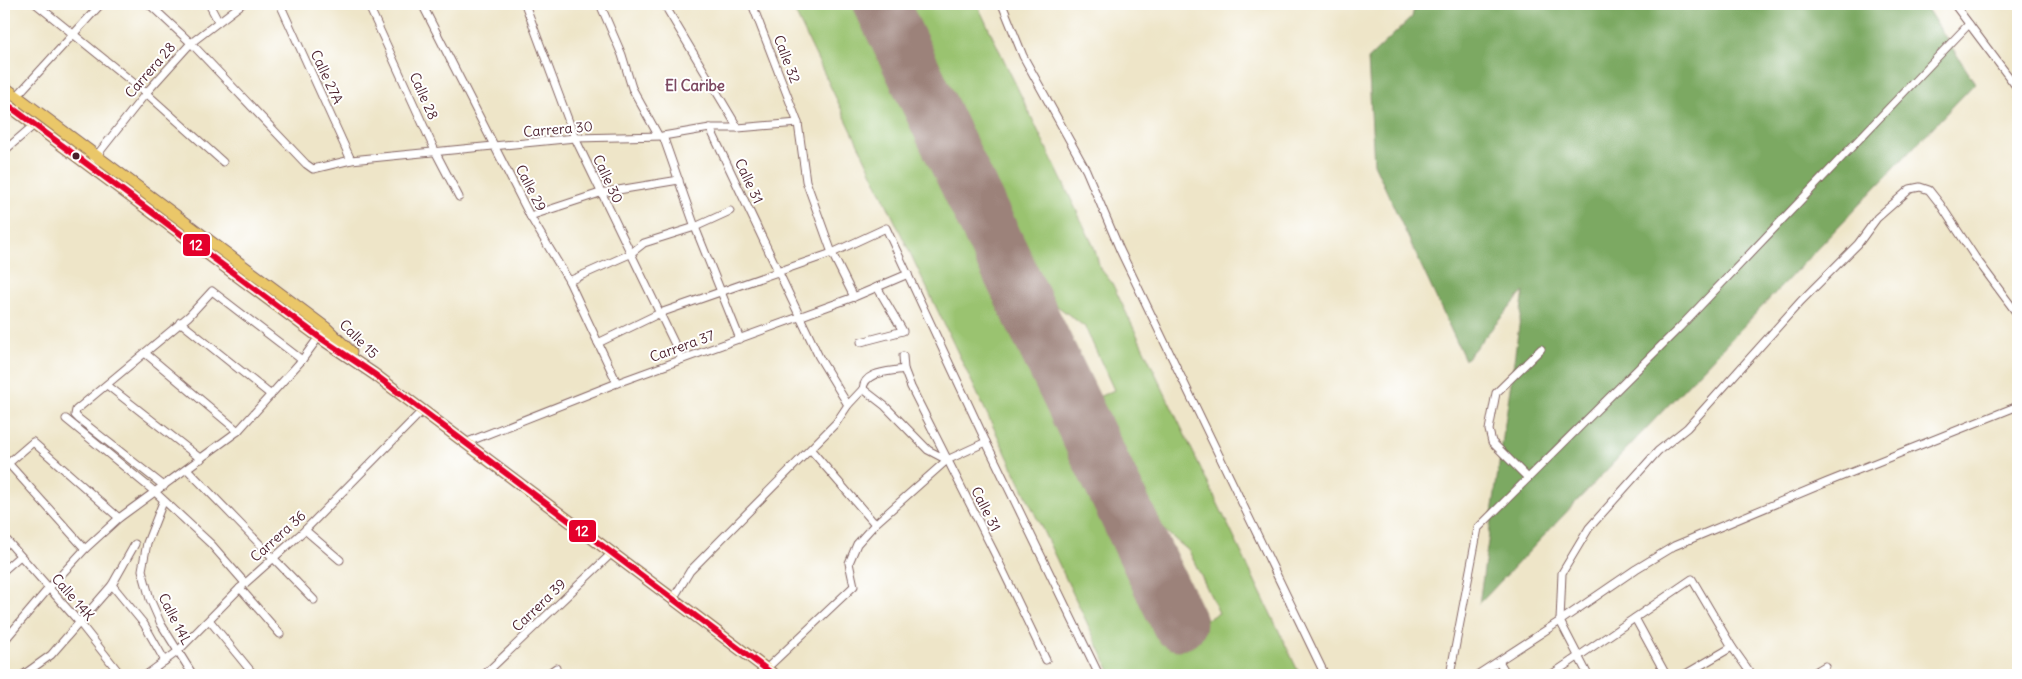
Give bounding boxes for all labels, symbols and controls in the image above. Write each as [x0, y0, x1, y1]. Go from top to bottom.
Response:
street label: Calle 32 [770, 32, 804, 86]
street label: Carrera 28 [121, 38, 179, 102]
street label: Calle 27A [307, 47, 347, 107]
street label: Calle 28 [406, 70, 442, 122]
district label: El Caribe [665, 76, 725, 95]
street label: Carrera 30 [522, 117, 594, 141]
unlabelled marker [71, 151, 81, 161]
street label: Calle 30 [589, 152, 627, 206]
street label: Calle 31 [731, 156, 767, 206]
street label: Calle 29 [512, 162, 550, 214]
line badge: 12 [182, 233, 211, 257]
text: 12 [189, 236, 203, 254]
street label: Calle 15 [336, 316, 382, 362]
street label: Carrera 37 [647, 326, 717, 366]
street label: Calle 31 [967, 484, 1005, 534]
street label: Carrera 36 [247, 506, 309, 566]
line badge: 12 [568, 519, 597, 543]
text: 12 [575, 522, 589, 540]
street label: Calle 14K [48, 570, 99, 625]
street label: Carrera 39 [508, 575, 570, 635]
street label: Calle 14L [154, 590, 196, 648]

